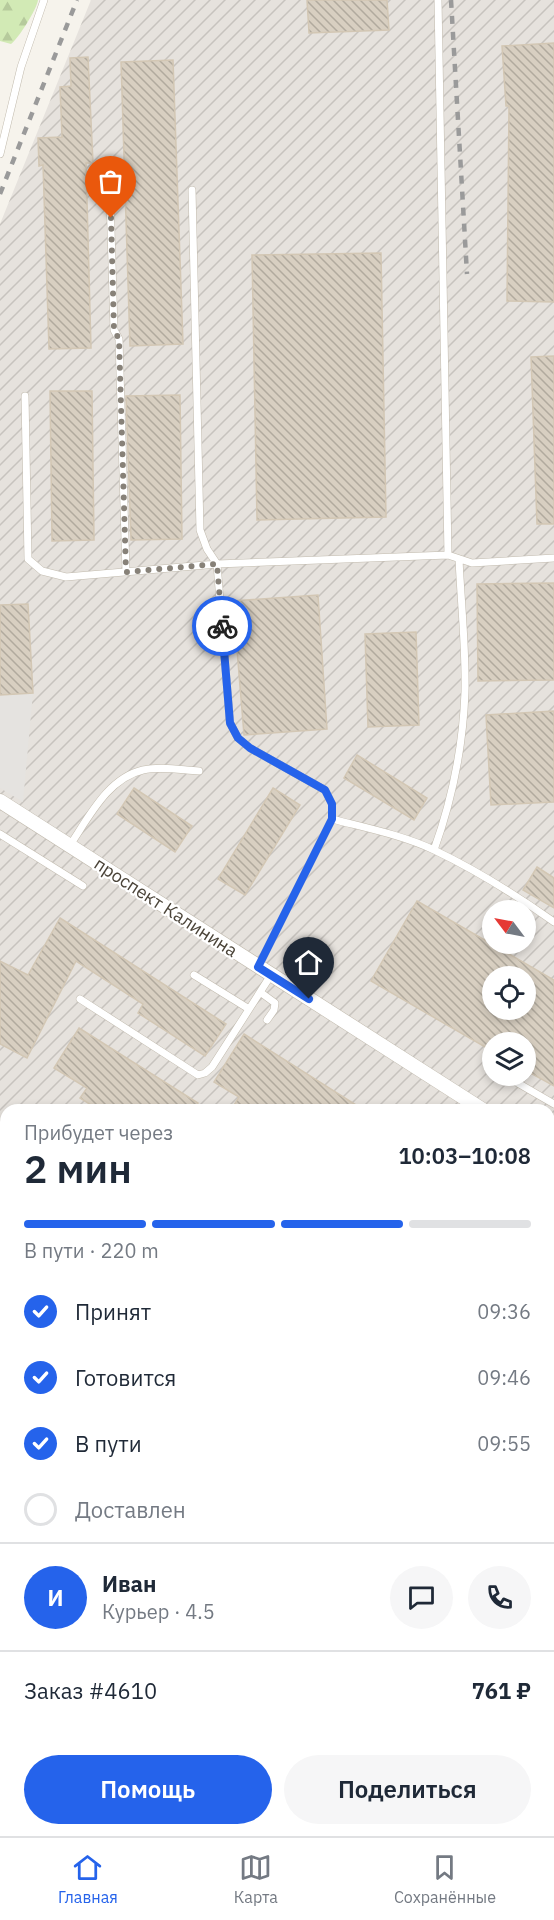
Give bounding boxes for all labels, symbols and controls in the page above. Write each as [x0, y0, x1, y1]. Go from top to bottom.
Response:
pin [85, 156, 136, 218]
icon: bag [94, 165, 127, 198]
courier [192, 596, 252, 656]
icon: bike [206, 610, 239, 643]
street label: проспект Калинина [90, 852, 242, 962]
north arrow [482, 900, 536, 954]
map controls [482, 900, 536, 1086]
pin [283, 937, 334, 999]
icon: home [292, 946, 325, 979]
button: locate [482, 966, 536, 1020]
button: layers [482, 1032, 536, 1086]
text: Прибудет через [24, 1119, 173, 1146]
text: 10:03–10:08 [398, 1141, 531, 1170]
text: 2 мин [24, 1143, 132, 1194]
text: В пути · 220 m [24, 1237, 159, 1264]
icon: check [24, 1295, 57, 1328]
text: Принят [75, 1297, 151, 1326]
text: 09:36 [477, 1298, 531, 1325]
icon: check [24, 1361, 57, 1394]
text: Готовится [75, 1363, 176, 1392]
text: 09:46 [477, 1364, 531, 1391]
icon: check [24, 1427, 57, 1460]
text: В пути [75, 1429, 142, 1458]
text: 09:55 [477, 1430, 531, 1457]
text: Доставлен [75, 1495, 186, 1524]
button: chat [390, 1566, 453, 1629]
button: phone [468, 1566, 531, 1629]
text: Иван [102, 1569, 157, 1598]
text: И [48, 1583, 63, 1612]
text: Курьер · 4.5 [102, 1598, 215, 1625]
text: Заказ #4610 [24, 1676, 157, 1705]
text: 761 ₽ [472, 1676, 531, 1705]
button: Помощь [24, 1755, 272, 1824]
button: Поделиться [284, 1755, 531, 1824]
tab: Главная [58, 1851, 118, 1907]
tab: Карта [234, 1851, 278, 1907]
tab: Сохранённые [394, 1851, 496, 1907]

